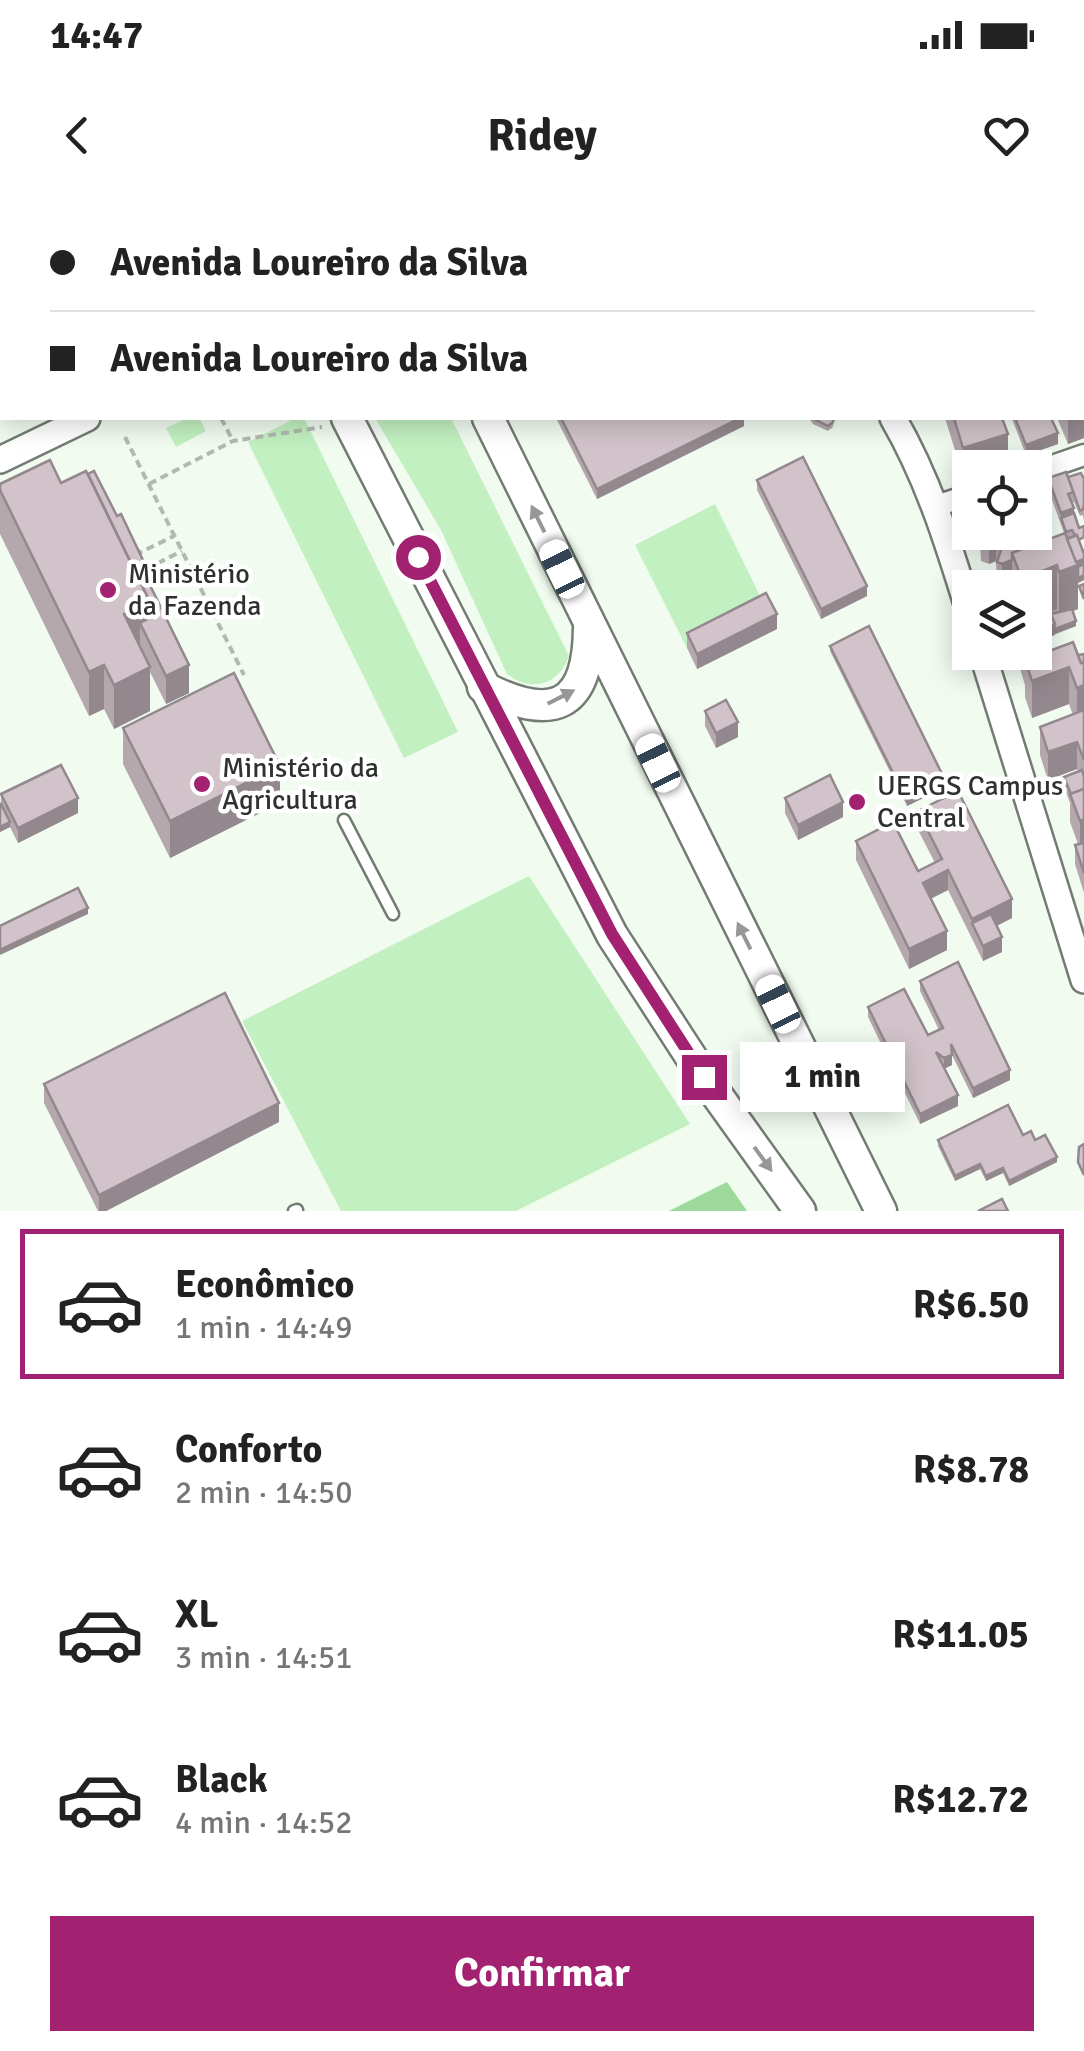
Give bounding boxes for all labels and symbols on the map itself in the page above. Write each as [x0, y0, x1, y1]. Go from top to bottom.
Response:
one-way arrow [530, 504, 547, 533]
route start [396, 535, 441, 580]
car [535, 535, 589, 603]
place label: Ministério da Fazenda [128, 557, 261, 623]
marker: Ministério da Fazenda [97, 579, 119, 601]
one-way arrow [547, 689, 576, 706]
car [631, 729, 685, 797]
place label: Ministério da Agricultura [222, 751, 379, 817]
place label: UERGS Campus Central [877, 769, 1063, 835]
marker: Ministério da Agricultura [191, 773, 213, 795]
marker: UERGS Campus Central [846, 791, 868, 813]
one-way arrow [736, 921, 753, 950]
car [751, 970, 805, 1038]
callout: 1 min [739, 1042, 904, 1112]
route end [682, 1055, 727, 1100]
one-way arrow [753, 1146, 773, 1172]

